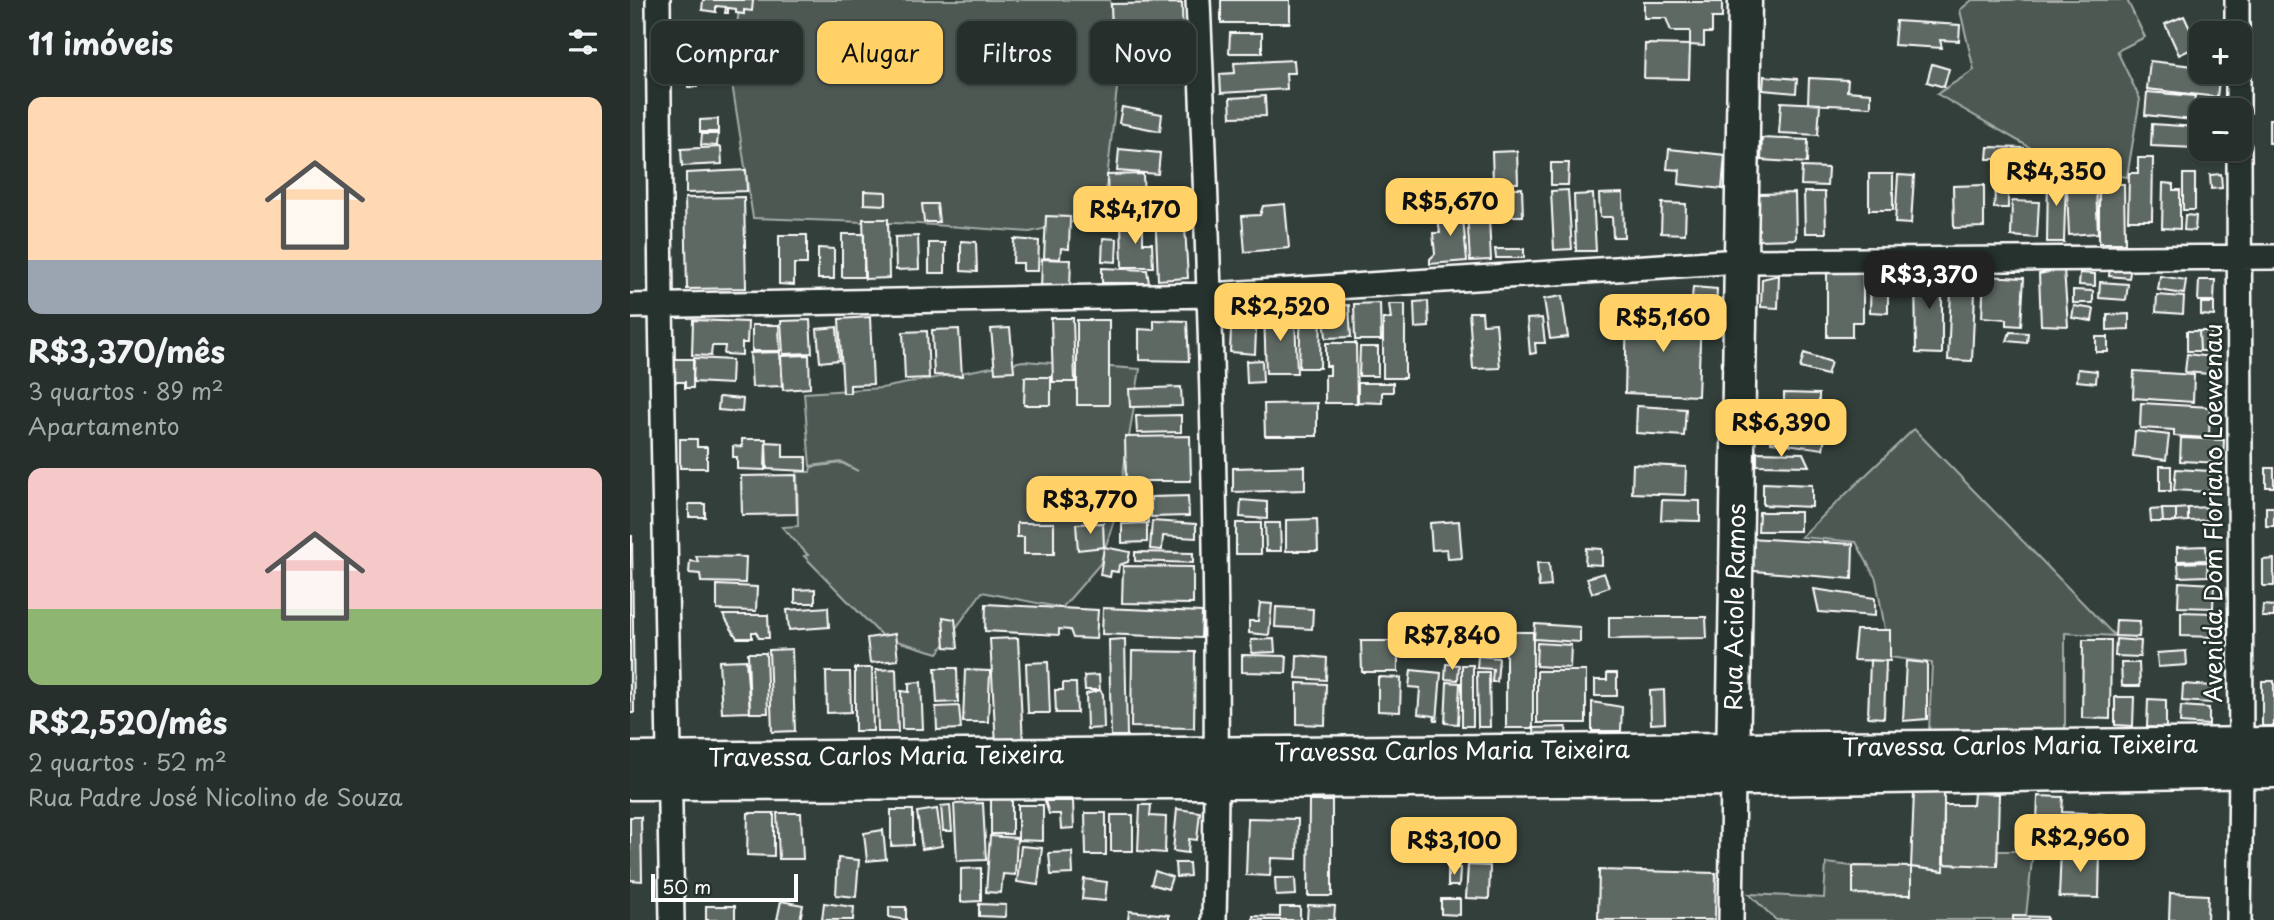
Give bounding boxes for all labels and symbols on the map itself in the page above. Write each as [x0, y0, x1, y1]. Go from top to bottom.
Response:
pin: R$4,350 [1991, 148, 2121, 208]
pin: R$5,670 [1385, 178, 1515, 238]
pin: R$4,170 [1070, 187, 1200, 246]
pin: R$3,370 [1864, 252, 1994, 311]
pin: R$2,520 [1215, 284, 1345, 343]
pin: R$5,160 [1598, 294, 1728, 354]
street label: Avenida Dom Floriano Loewenau [2194, 324, 2230, 702]
pin: R$6,390 [1716, 400, 1846, 459]
pin: R$3,770 [1025, 476, 1155, 536]
street label: Rua Aciole Ramos [1714, 503, 1753, 711]
pin: R$7,840 [1387, 612, 1517, 672]
street label: Travessa Carlos Maria Teixeira [1842, 725, 2198, 764]
street label: Travessa Carlos Maria Teixeira [1274, 730, 1630, 769]
street label: Travessa Carlos Maria Teixeira [708, 735, 1064, 774]
pin: R$2,960 [2015, 814, 2145, 874]
pin: R$3,100 [1389, 818, 1519, 877]
scale bar [651, 871, 798, 903]

